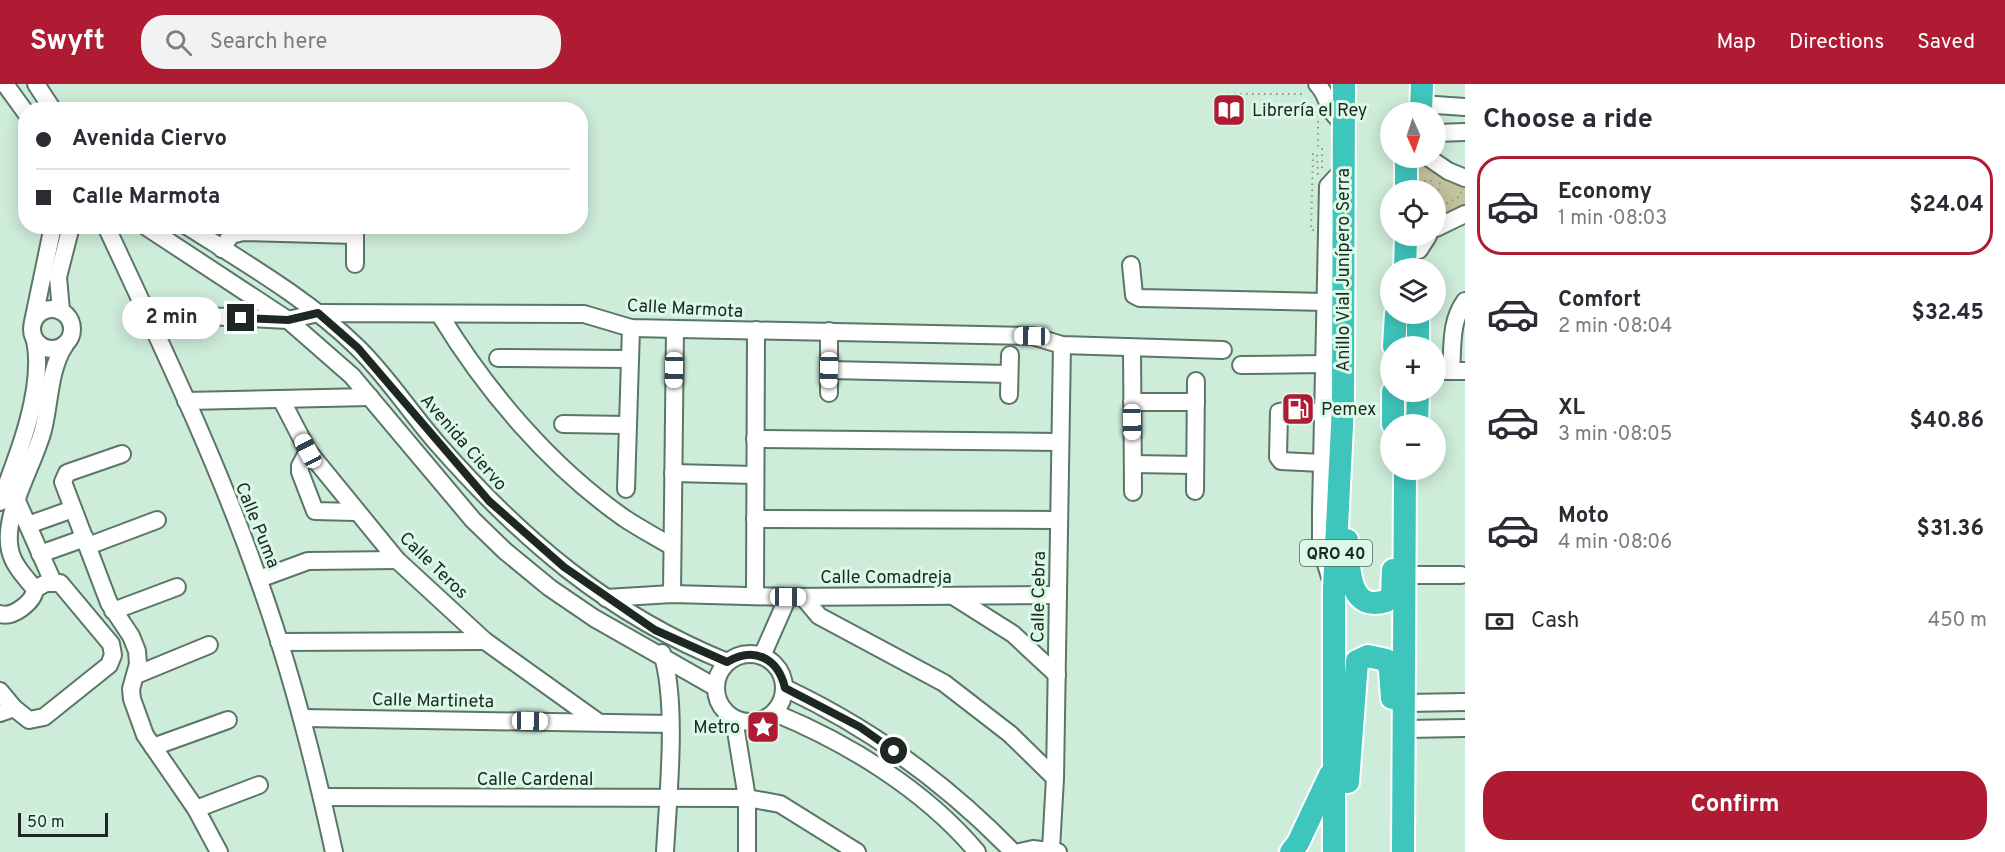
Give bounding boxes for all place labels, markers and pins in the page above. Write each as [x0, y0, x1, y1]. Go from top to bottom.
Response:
library icon: Librería el Rey [1211, 92, 1247, 128]
place label: Librería el Rey [1252, 100, 1367, 123]
fuel station icon: Pemex [1280, 391, 1316, 427]
place label: Pemex [1321, 399, 1376, 422]
place icon: Metro [745, 709, 781, 745]
place label: Metro [693, 717, 740, 740]

